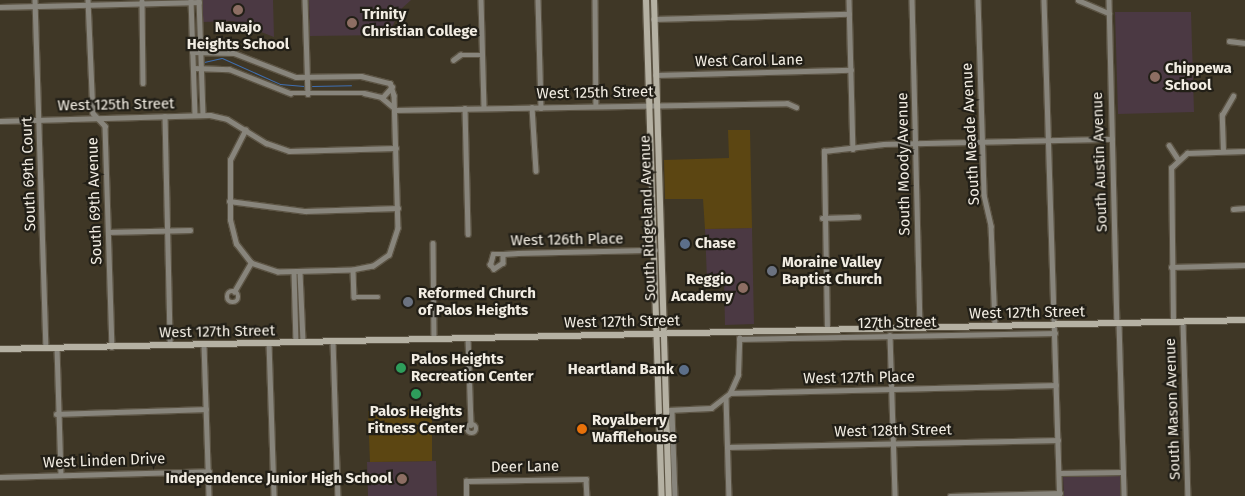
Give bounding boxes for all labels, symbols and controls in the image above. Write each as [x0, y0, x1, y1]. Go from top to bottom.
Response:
marker: Navajo Heights School [232, 4, 244, 16]
place label: Trinity Christian College [362, 5, 477, 40]
marker: Trinity Christian College [346, 17, 358, 29]
place label: Navajo Heights School [187, 18, 289, 53]
street label: West Carol Lane [695, 51, 803, 71]
place label: Chippewa School [1165, 59, 1232, 94]
street label: South Meade Avenue [958, 62, 984, 206]
marker: Chippewa School [1149, 71, 1161, 83]
street label: West 125th Street [536, 83, 654, 103]
street label: South Moody Avenue [894, 92, 914, 236]
street label: South Austin Avenue [1089, 92, 1111, 232]
street label: West 125th Street [57, 95, 175, 115]
street label: South 69th Court [18, 116, 40, 232]
street label: South Ridgeland Avenue [636, 135, 660, 301]
street label: South 69th Avenue [84, 137, 106, 265]
street label: West 126th Place [510, 230, 624, 250]
place label: Chase [695, 235, 736, 253]
marker: Chase [679, 238, 691, 250]
place label: Moraine Valley Baptist Church [782, 253, 882, 288]
marker: Moraine Valley Baptist Church [766, 265, 778, 277]
place label: Reggio Academy [671, 270, 733, 305]
marker: Reggio Academy [737, 282, 749, 294]
place label: Reformed Church of Palos Heights [418, 284, 536, 319]
marker: Reformed Church of Palos Heights [402, 296, 414, 308]
street label: West 127th Street [969, 303, 1085, 323]
street label: West 127th Street [564, 312, 680, 332]
street label: 127th Street [857, 313, 937, 333]
street label: West 127th Street [159, 322, 275, 342]
street label: South Mason Avenue [1162, 338, 1184, 480]
place label: Palos Heights Recreation Center [411, 350, 533, 385]
place label: Heartland Bank [568, 361, 674, 379]
marker: Palos Heights Recreation Center [395, 362, 407, 374]
marker: Heartland Bank [678, 364, 690, 376]
street label: West 127th Place [803, 368, 915, 388]
marker: Palos Heights Fitness Center [410, 388, 422, 400]
place label: Palos Heights Fitness Center [368, 402, 464, 437]
place label: Royalberry Wafflehouse [592, 411, 677, 446]
street label: West 128th Street [834, 421, 952, 441]
marker: Royalberry Wafflehouse [576, 423, 588, 435]
street label: West Linden Drive [43, 450, 165, 472]
street label: Deer Lane [491, 457, 559, 477]
place label: Independence Junior High School [165, 470, 392, 488]
marker: Independence Junior High School [396, 473, 408, 485]

